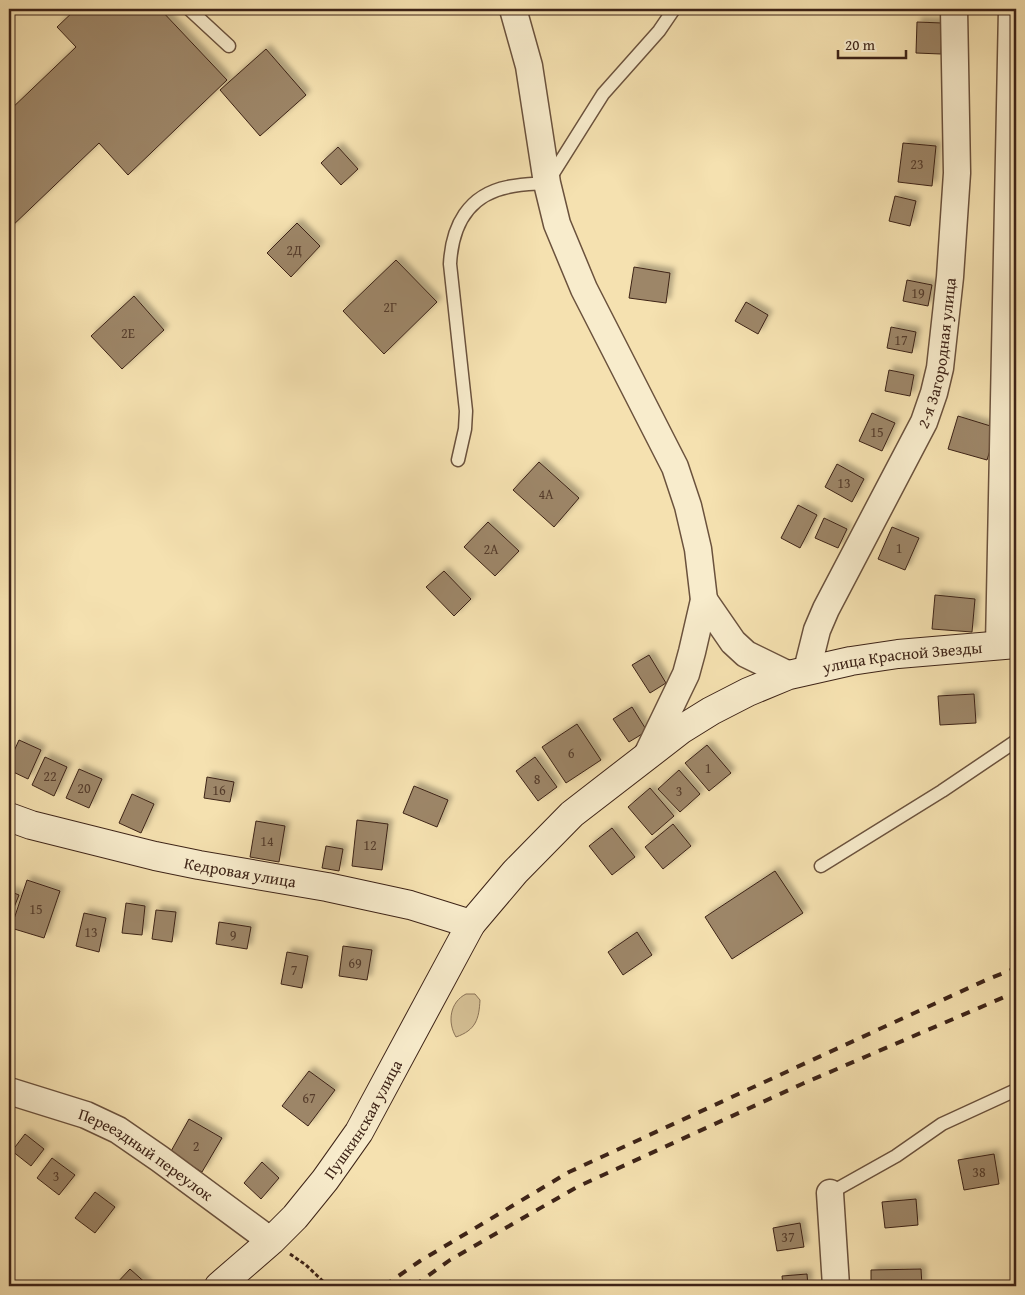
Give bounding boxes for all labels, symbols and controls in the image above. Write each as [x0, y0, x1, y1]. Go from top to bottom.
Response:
scale bar [838, 28, 905, 60]
text: 20 m [845, 34, 876, 55]
house number: 23 [910, 154, 924, 174]
house number: 2Д [286, 240, 302, 260]
street label: 2-я Загородная улица [911, 276, 962, 433]
house number: 19 [911, 283, 925, 303]
house number: 2Г [383, 297, 397, 317]
house number: 2Е [121, 323, 135, 343]
house number: 17 [894, 330, 908, 350]
house number: 15 [870, 422, 884, 442]
house number: 13 [837, 473, 851, 493]
house number: 4А [538, 484, 554, 504]
house number: 1 [896, 538, 902, 558]
house number: 2А [483, 539, 499, 559]
street label: улица Красной Звезды [819, 635, 983, 679]
house number: 6 [568, 743, 575, 763]
house number: 1 [705, 758, 711, 778]
house number: 22 [43, 766, 57, 786]
house number: 8 [534, 769, 541, 789]
house number: 20 [77, 778, 91, 798]
house number: 16 [212, 780, 226, 800]
house number: 3 [676, 781, 682, 801]
house number: 14 [260, 831, 274, 851]
house number: 12 [363, 835, 377, 855]
street label: Кедровая улица [182, 850, 298, 894]
house number: 15 [29, 899, 43, 919]
house number: 13 [84, 922, 98, 942]
house number: 9 [230, 925, 237, 945]
house number: 69 [348, 953, 362, 973]
house number: 7 [291, 960, 298, 980]
street label: Пушкинская улица [317, 1055, 408, 1184]
house number: 67 [302, 1088, 316, 1108]
street label: Переездный переулок [76, 1101, 219, 1207]
house number: 2 [193, 1136, 199, 1156]
house number: 38 [972, 1162, 986, 1182]
house number: 3 [53, 1166, 59, 1186]
house number: 37 [781, 1227, 795, 1247]

